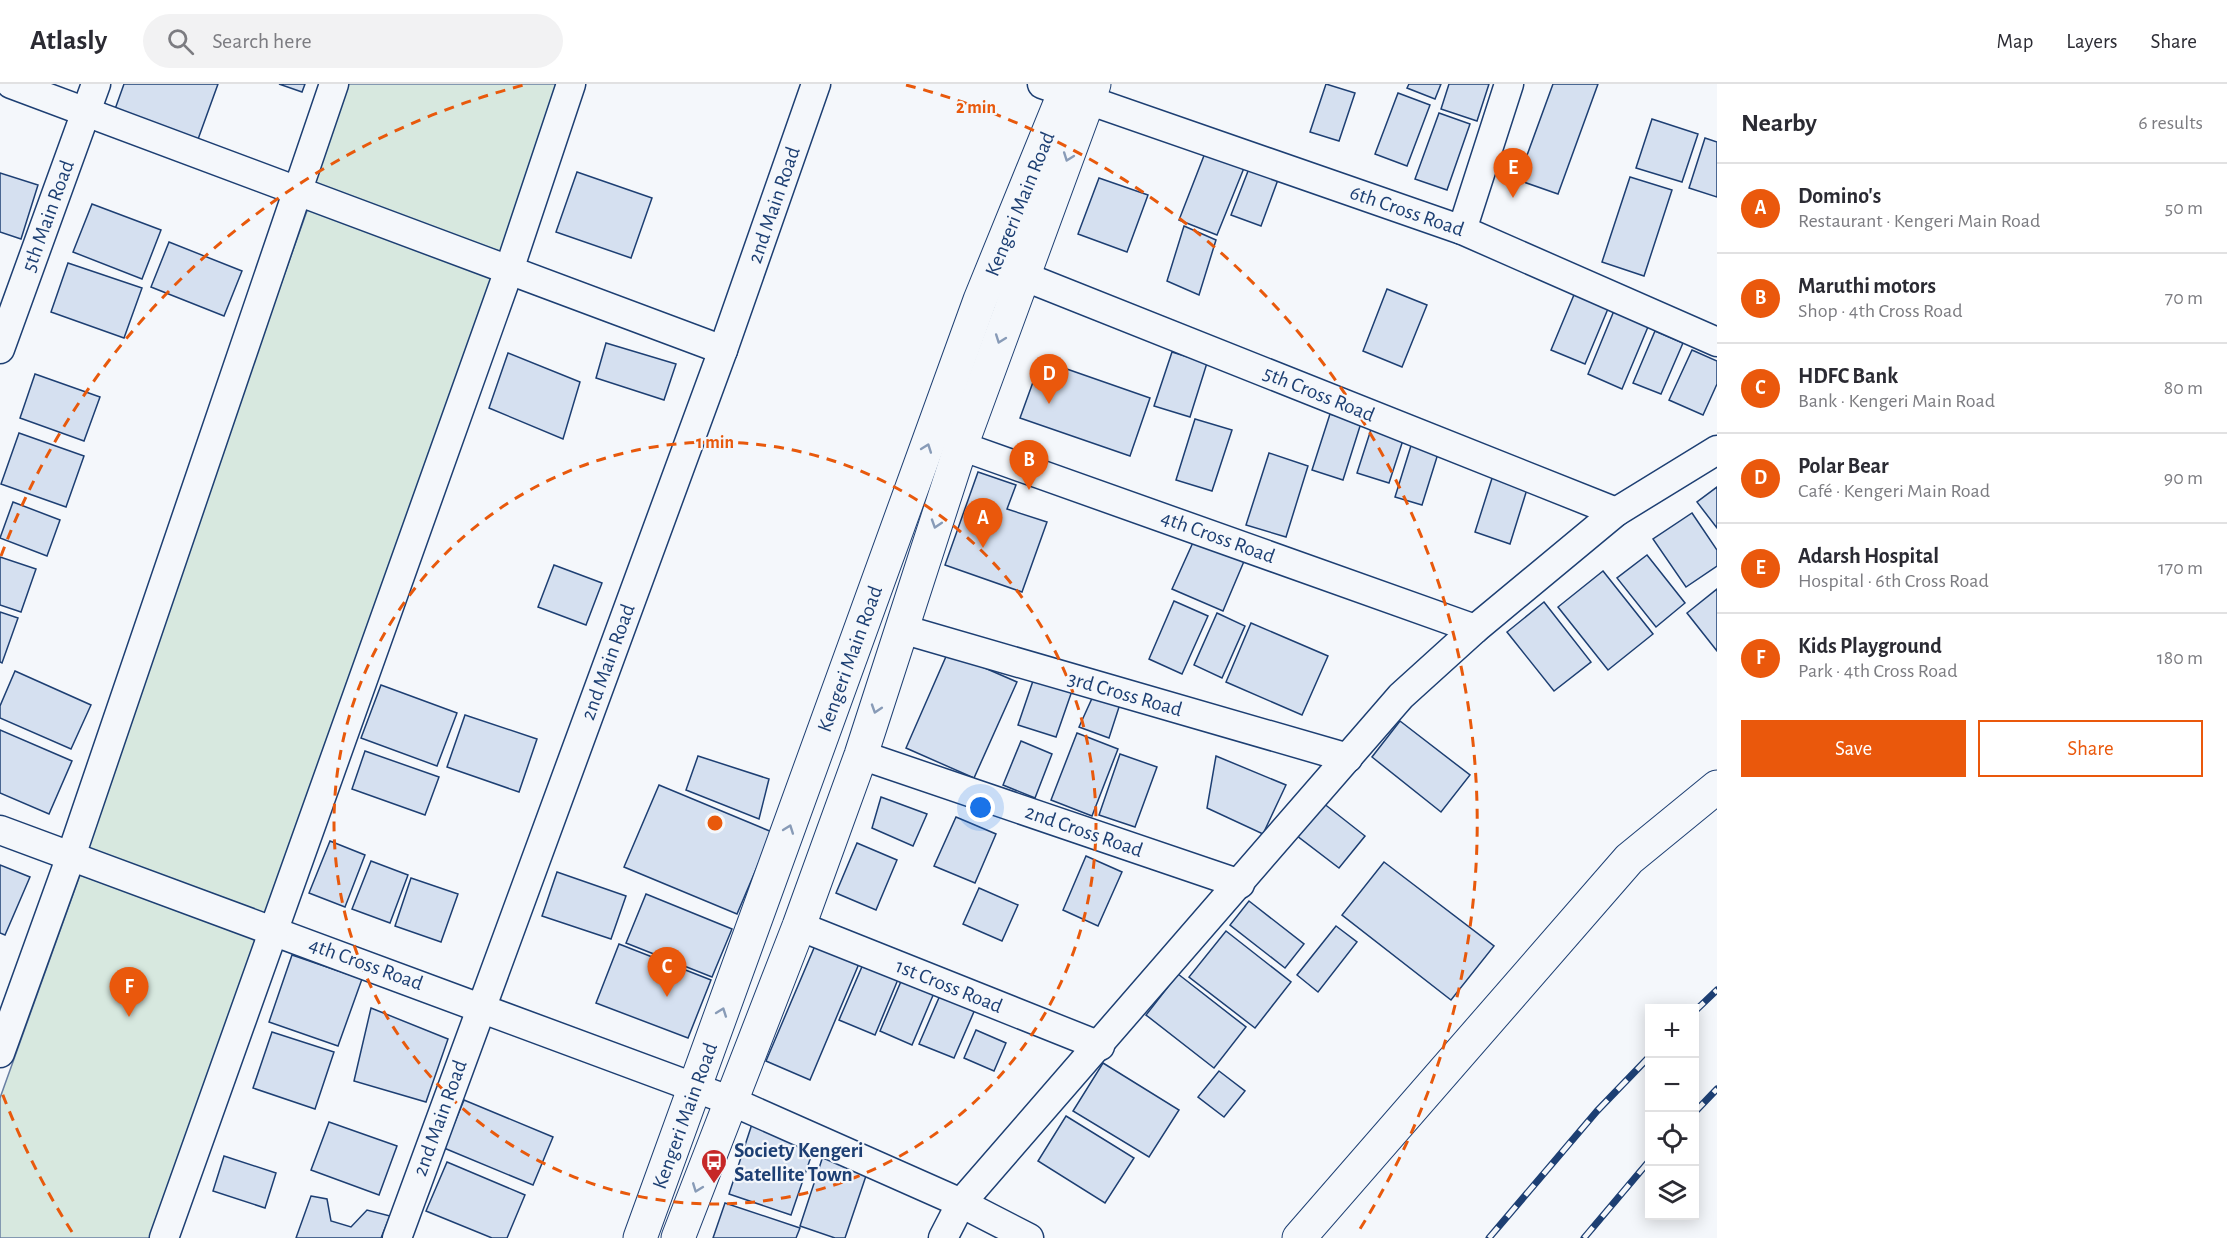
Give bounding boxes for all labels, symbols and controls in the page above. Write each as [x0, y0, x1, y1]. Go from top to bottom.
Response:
search box [143, 14, 563, 68]
icon: search [164, 25, 197, 58]
text: Atlasly [30, 27, 107, 55]
text: Search here [212, 30, 312, 52]
text: Map [1997, 31, 2033, 52]
text: Layers [2066, 31, 2117, 52]
text: Share [2150, 31, 2197, 52]
text: 2 min [956, 99, 996, 117]
text: Nearby [1741, 110, 1817, 136]
text: 6 results [2138, 113, 2203, 133]
street label: Kengeri Main Road [981, 129, 1059, 279]
street label: 2nd Main Road [744, 144, 804, 266]
pin: E [1494, 148, 1532, 198]
one-way arrow [1062, 151, 1075, 161]
street label: 5th Main Road [18, 157, 78, 275]
street label: 6th Cross Road [1347, 182, 1467, 240]
text: Domino's [1798, 185, 1881, 207]
text: A [1755, 198, 1767, 218]
text: 50 m [2165, 198, 2203, 218]
text: Restaurant · Kengeri Main Road [1798, 211, 2040, 231]
text: Maruthi motors [1798, 275, 1936, 297]
text: B [1755, 288, 1766, 308]
text: 70 m [2165, 288, 2203, 308]
text: Shop · 4th Cross Road [1798, 301, 1963, 321]
one-way arrow [995, 333, 1007, 344]
pin: D [1030, 354, 1068, 404]
street label: 5th Cross Road [1260, 362, 1378, 426]
text: HDFC Bank [1798, 365, 1898, 387]
text: C [1755, 378, 1766, 398]
text: 80 m [2164, 378, 2203, 398]
text: Bank · Kengeri Main Road [1798, 391, 1995, 411]
text: 1 min [696, 434, 734, 452]
pin: B [1010, 440, 1048, 490]
one-way arrow [919, 443, 932, 454]
text: Polar Bear [1798, 455, 1889, 477]
text: D [1754, 468, 1767, 488]
text: 90 m [2164, 468, 2203, 488]
text: Café · Kengeri Main Road [1798, 481, 1990, 501]
pin: A [964, 498, 1002, 548]
street label: 4th Cross Road [1158, 507, 1278, 567]
one-way arrow [931, 518, 943, 529]
text: Adarsh Hospital [1798, 545, 1939, 567]
text: E [1755, 558, 1766, 578]
text: 170 m [2158, 558, 2203, 578]
text: Hospital · 6th Cross Road [1798, 571, 1989, 591]
street label: Kengeri Main Road [814, 583, 886, 735]
street label: 2nd Main Road [577, 601, 639, 723]
text: Kids Playground [1798, 635, 1942, 657]
text: F [1756, 648, 1765, 668]
text: 180 m [2157, 648, 2203, 668]
text: Park · 4th Cross Road [1798, 661, 1958, 681]
street label: 3rd Cross Road [1065, 668, 1185, 720]
one-way arrow [870, 703, 883, 714]
button: Save [1741, 720, 1966, 777]
button: Share [1978, 720, 2203, 777]
your location [966, 793, 995, 822]
street label: 2nd Cross Road [1022, 801, 1146, 861]
centre of rings [705, 813, 725, 833]
one-way arrow [781, 824, 794, 835]
street label: 4th Cross Road [306, 934, 426, 994]
pin: C [648, 948, 686, 997]
street label: 1st Cross Road [892, 955, 1006, 1017]
pin: F [110, 968, 148, 1017]
map controls [1645, 1004, 1699, 1220]
button: + [1645, 1004, 1699, 1058]
one-way arrow [715, 1007, 728, 1018]
street label: Kengeri Main Road [649, 1040, 721, 1192]
street label: 2nd Main Road [409, 1057, 471, 1179]
button: − [1645, 1058, 1699, 1112]
button: locate [1645, 1112, 1699, 1166]
place label: Society Kengeri Satellite Town [734, 1140, 864, 1185]
bus stop icon: Society Kengeri Satellite Town [699, 1147, 729, 1185]
button: layers [1645, 1166, 1699, 1220]
one-way arrow [692, 1182, 705, 1193]

